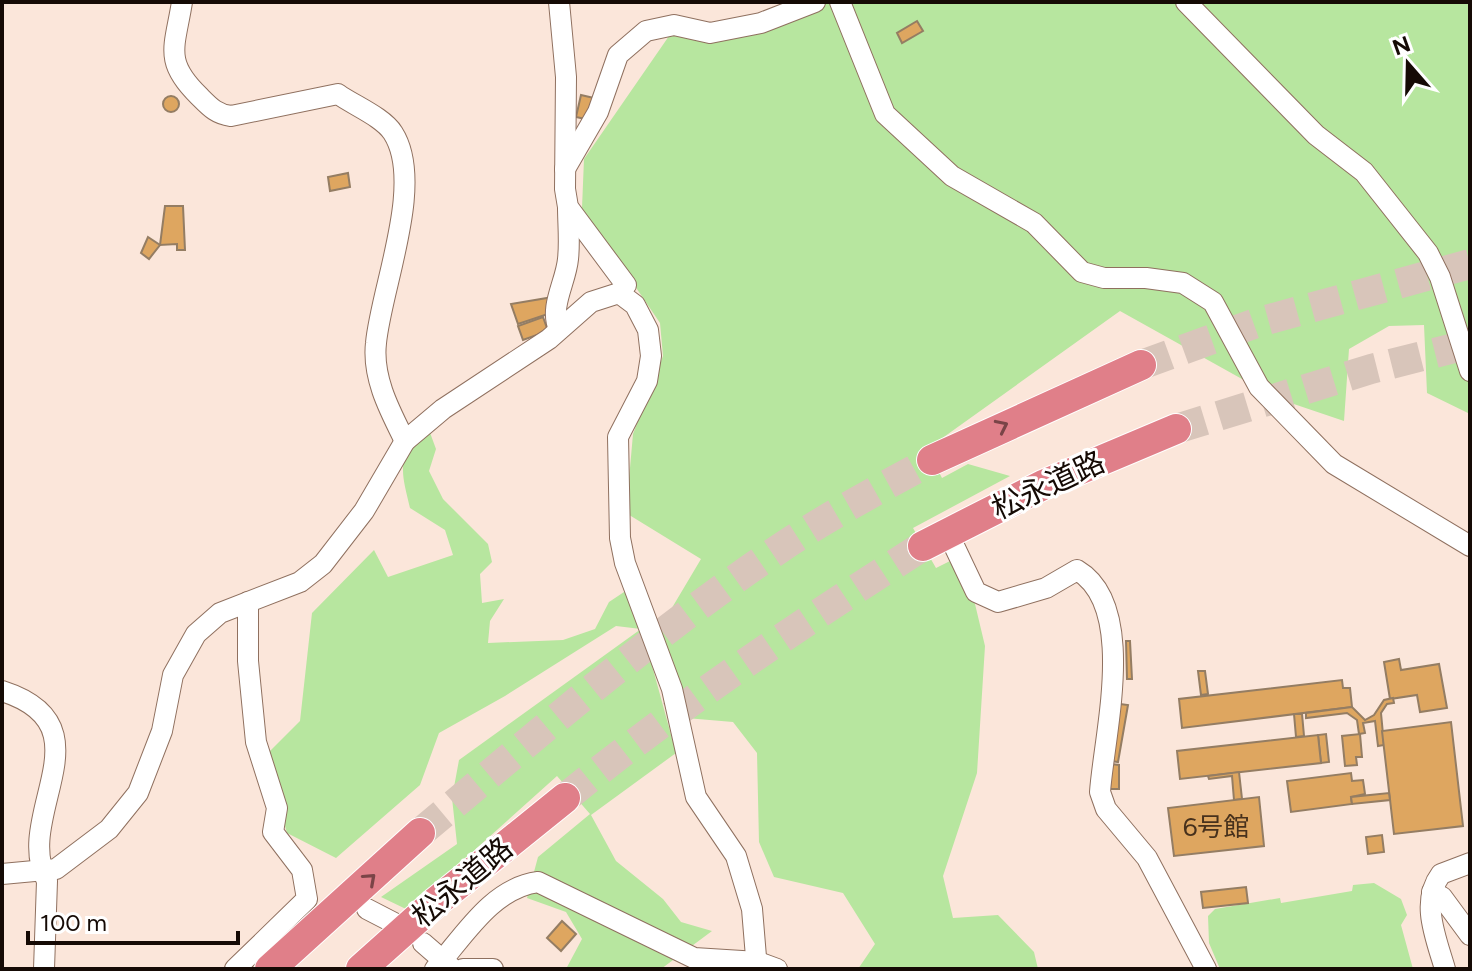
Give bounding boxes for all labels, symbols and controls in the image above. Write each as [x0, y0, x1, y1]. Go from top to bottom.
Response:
north arrow [1368, 24, 1448, 104]
text: N [1389, 30, 1414, 61]
one-way arrow [994, 420, 1009, 436]
street label: 松永道路 [986, 443, 1110, 527]
house number: 6号館 [1183, 811, 1249, 843]
street label: 松永道路 [404, 829, 520, 935]
one-way arrow [360, 875, 375, 889]
scale bar [28, 895, 238, 945]
text: 100 m [40, 908, 107, 937]

